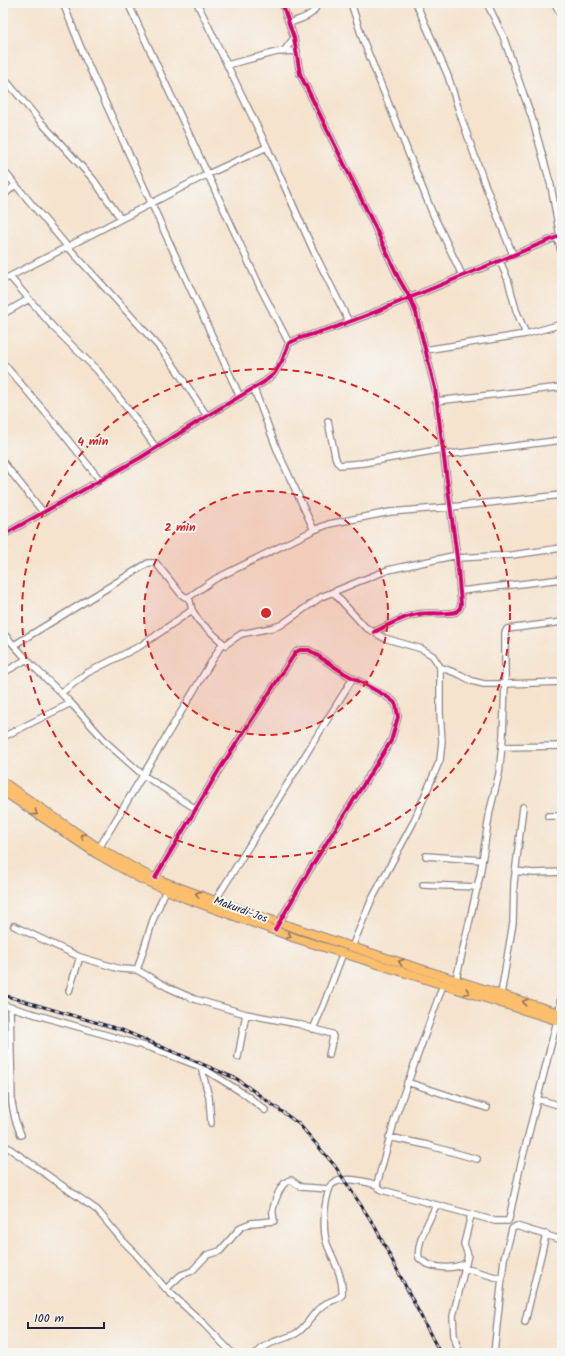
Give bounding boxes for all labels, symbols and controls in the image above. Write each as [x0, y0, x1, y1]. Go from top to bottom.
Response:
text: 4 min [78, 432, 109, 451]
text: 2 min [164, 518, 196, 537]
centre of rings [259, 606, 273, 620]
one-way arrow [31, 808, 38, 816]
one-way arrow [80, 834, 87, 841]
one-way arrow [195, 891, 202, 899]
street label: Makurdi-Jos [211, 892, 270, 928]
one-way arrow [286, 931, 293, 939]
one-way arrow [398, 958, 405, 967]
one-way arrow [463, 987, 470, 996]
one-way arrow [522, 998, 529, 1007]
scale bar [28, 1304, 104, 1330]
text: 100 m [34, 1309, 65, 1328]

